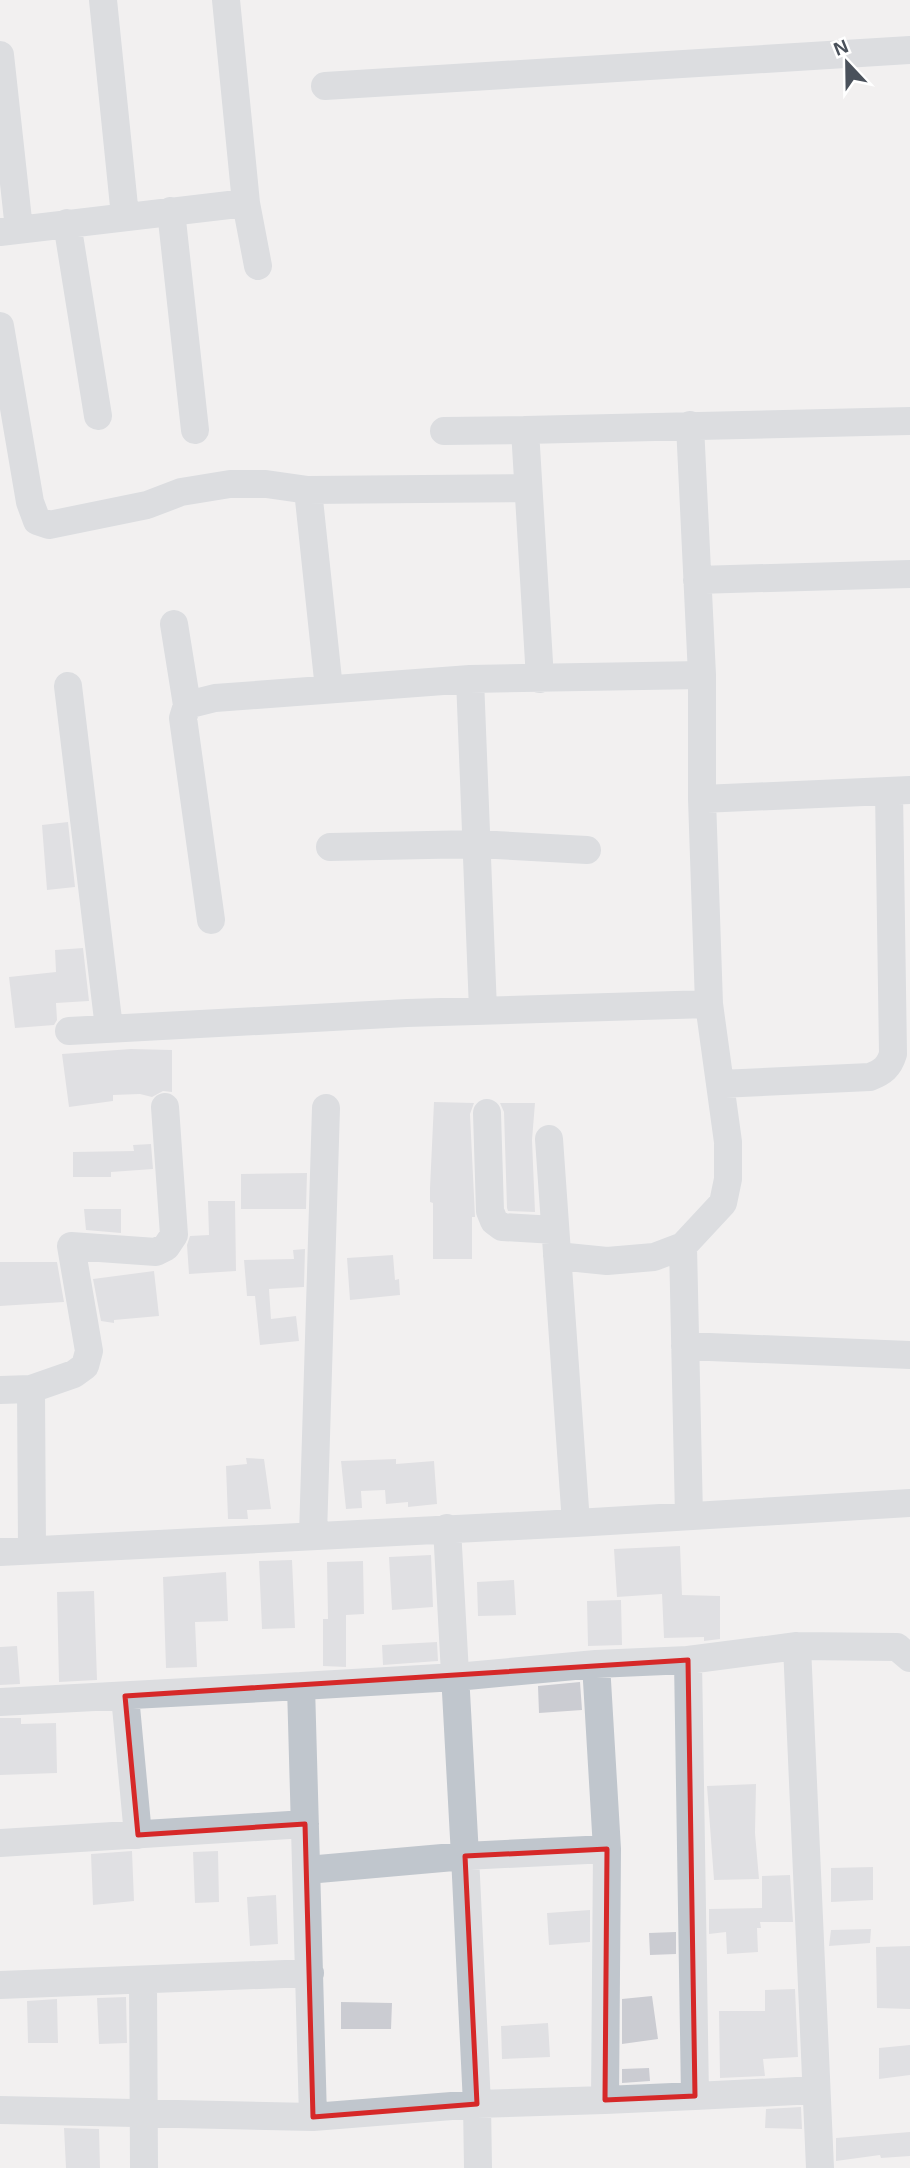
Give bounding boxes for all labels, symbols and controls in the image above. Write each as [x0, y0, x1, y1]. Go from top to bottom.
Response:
north arrow [812, 28, 882, 98]
text: N [831, 35, 851, 60]

